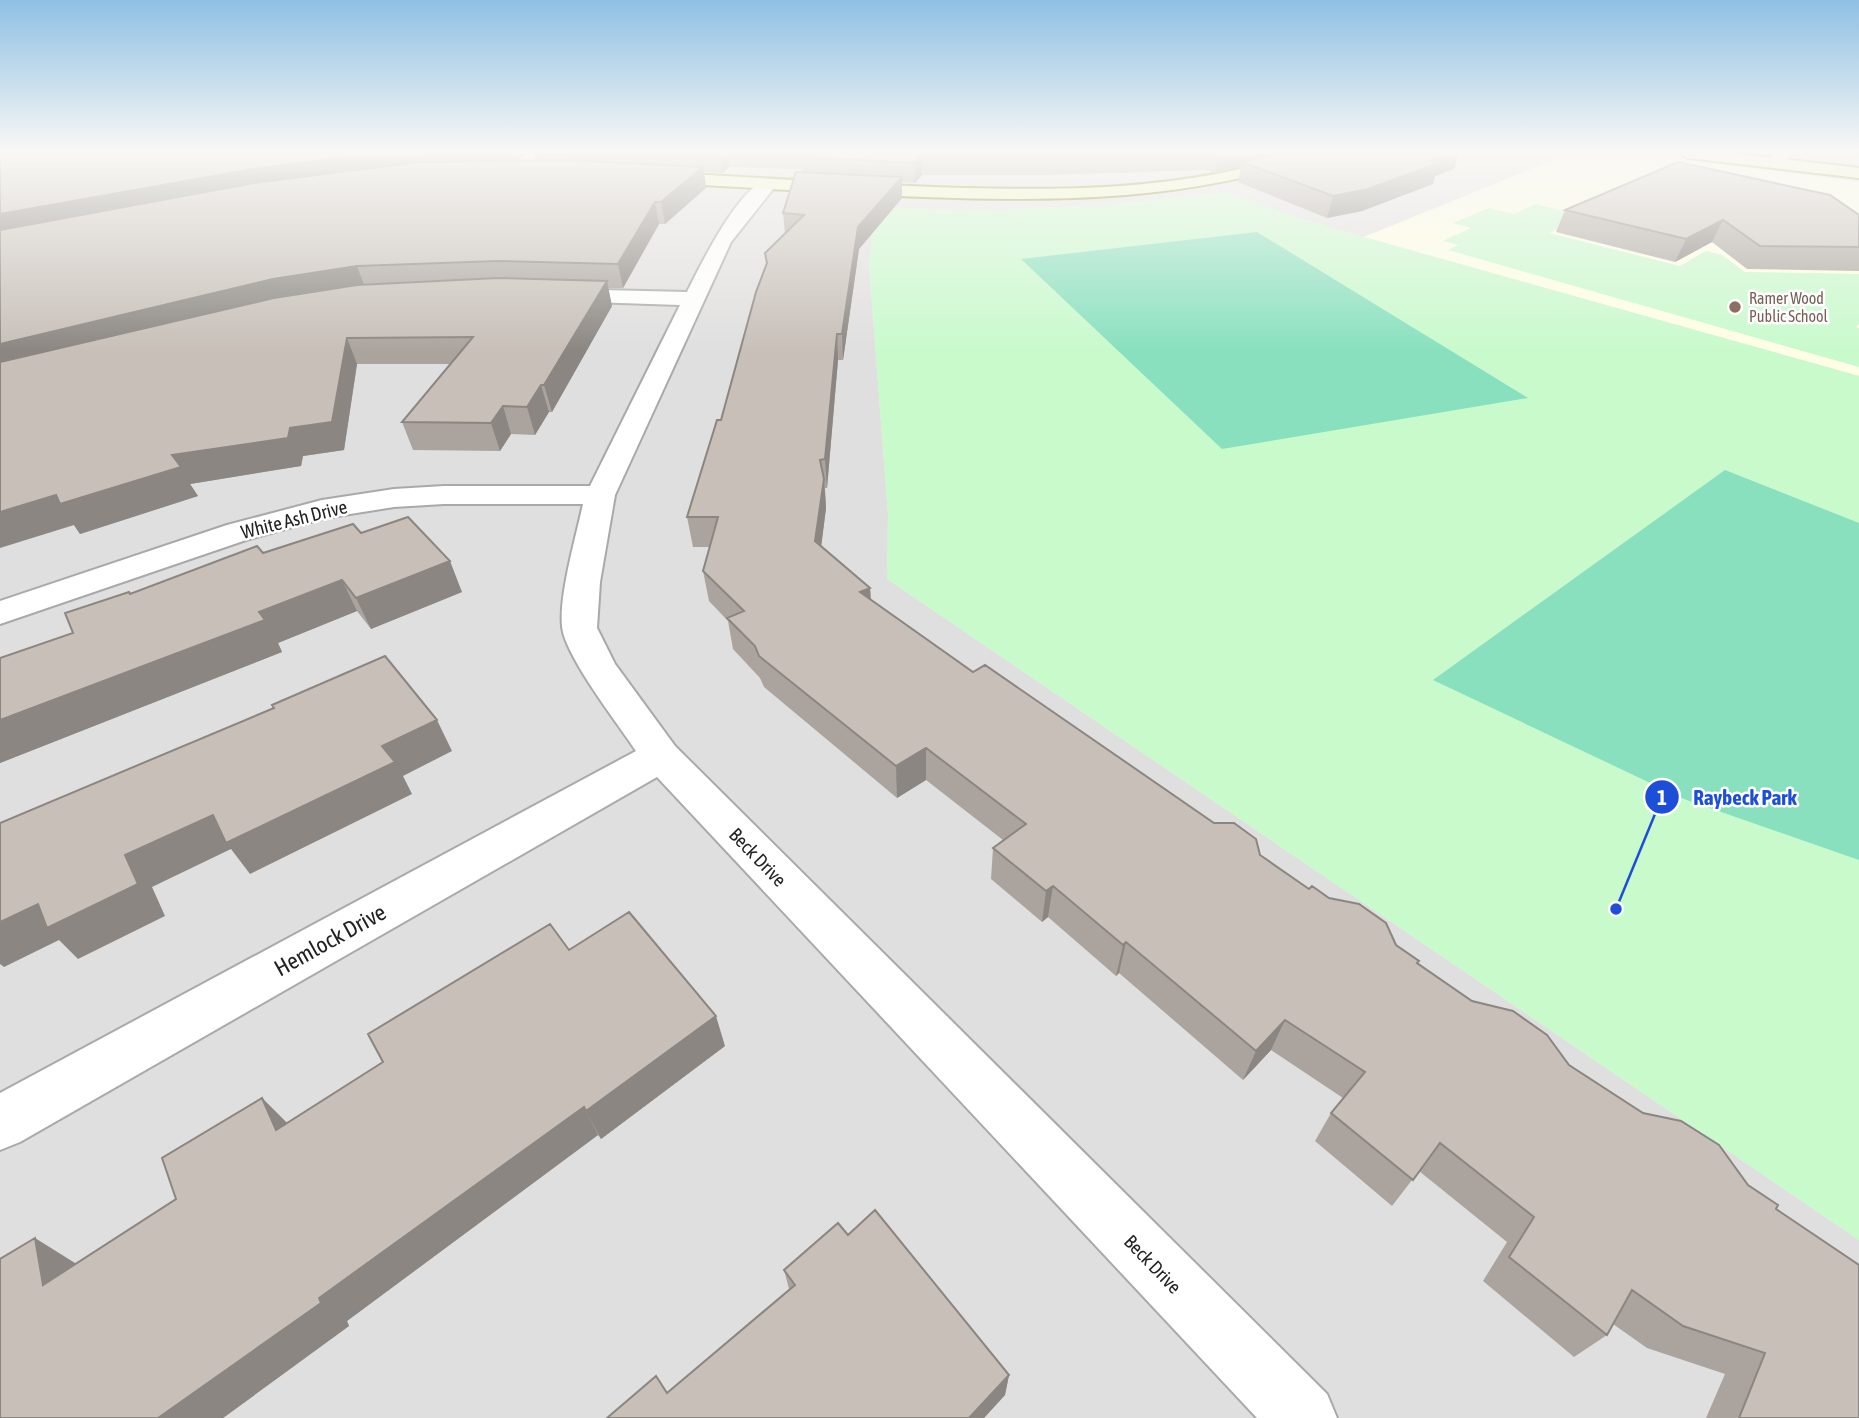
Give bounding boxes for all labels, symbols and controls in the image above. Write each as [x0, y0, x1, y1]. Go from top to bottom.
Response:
place label: Ramer Wood Public School [1749, 289, 1829, 325]
marker: Ramer Wood Public School [1727, 299, 1743, 315]
street label: White Ash Drive [239, 495, 349, 543]
callout: Raybeck Park [1644, 776, 1811, 818]
text: 1 [1657, 785, 1667, 809]
text: Raybeck Park [1693, 785, 1797, 809]
street label: Beck Drive [725, 823, 791, 891]
street label: Hemlock Drive [270, 899, 390, 981]
street label: Beck Drive [1120, 1230, 1186, 1298]

